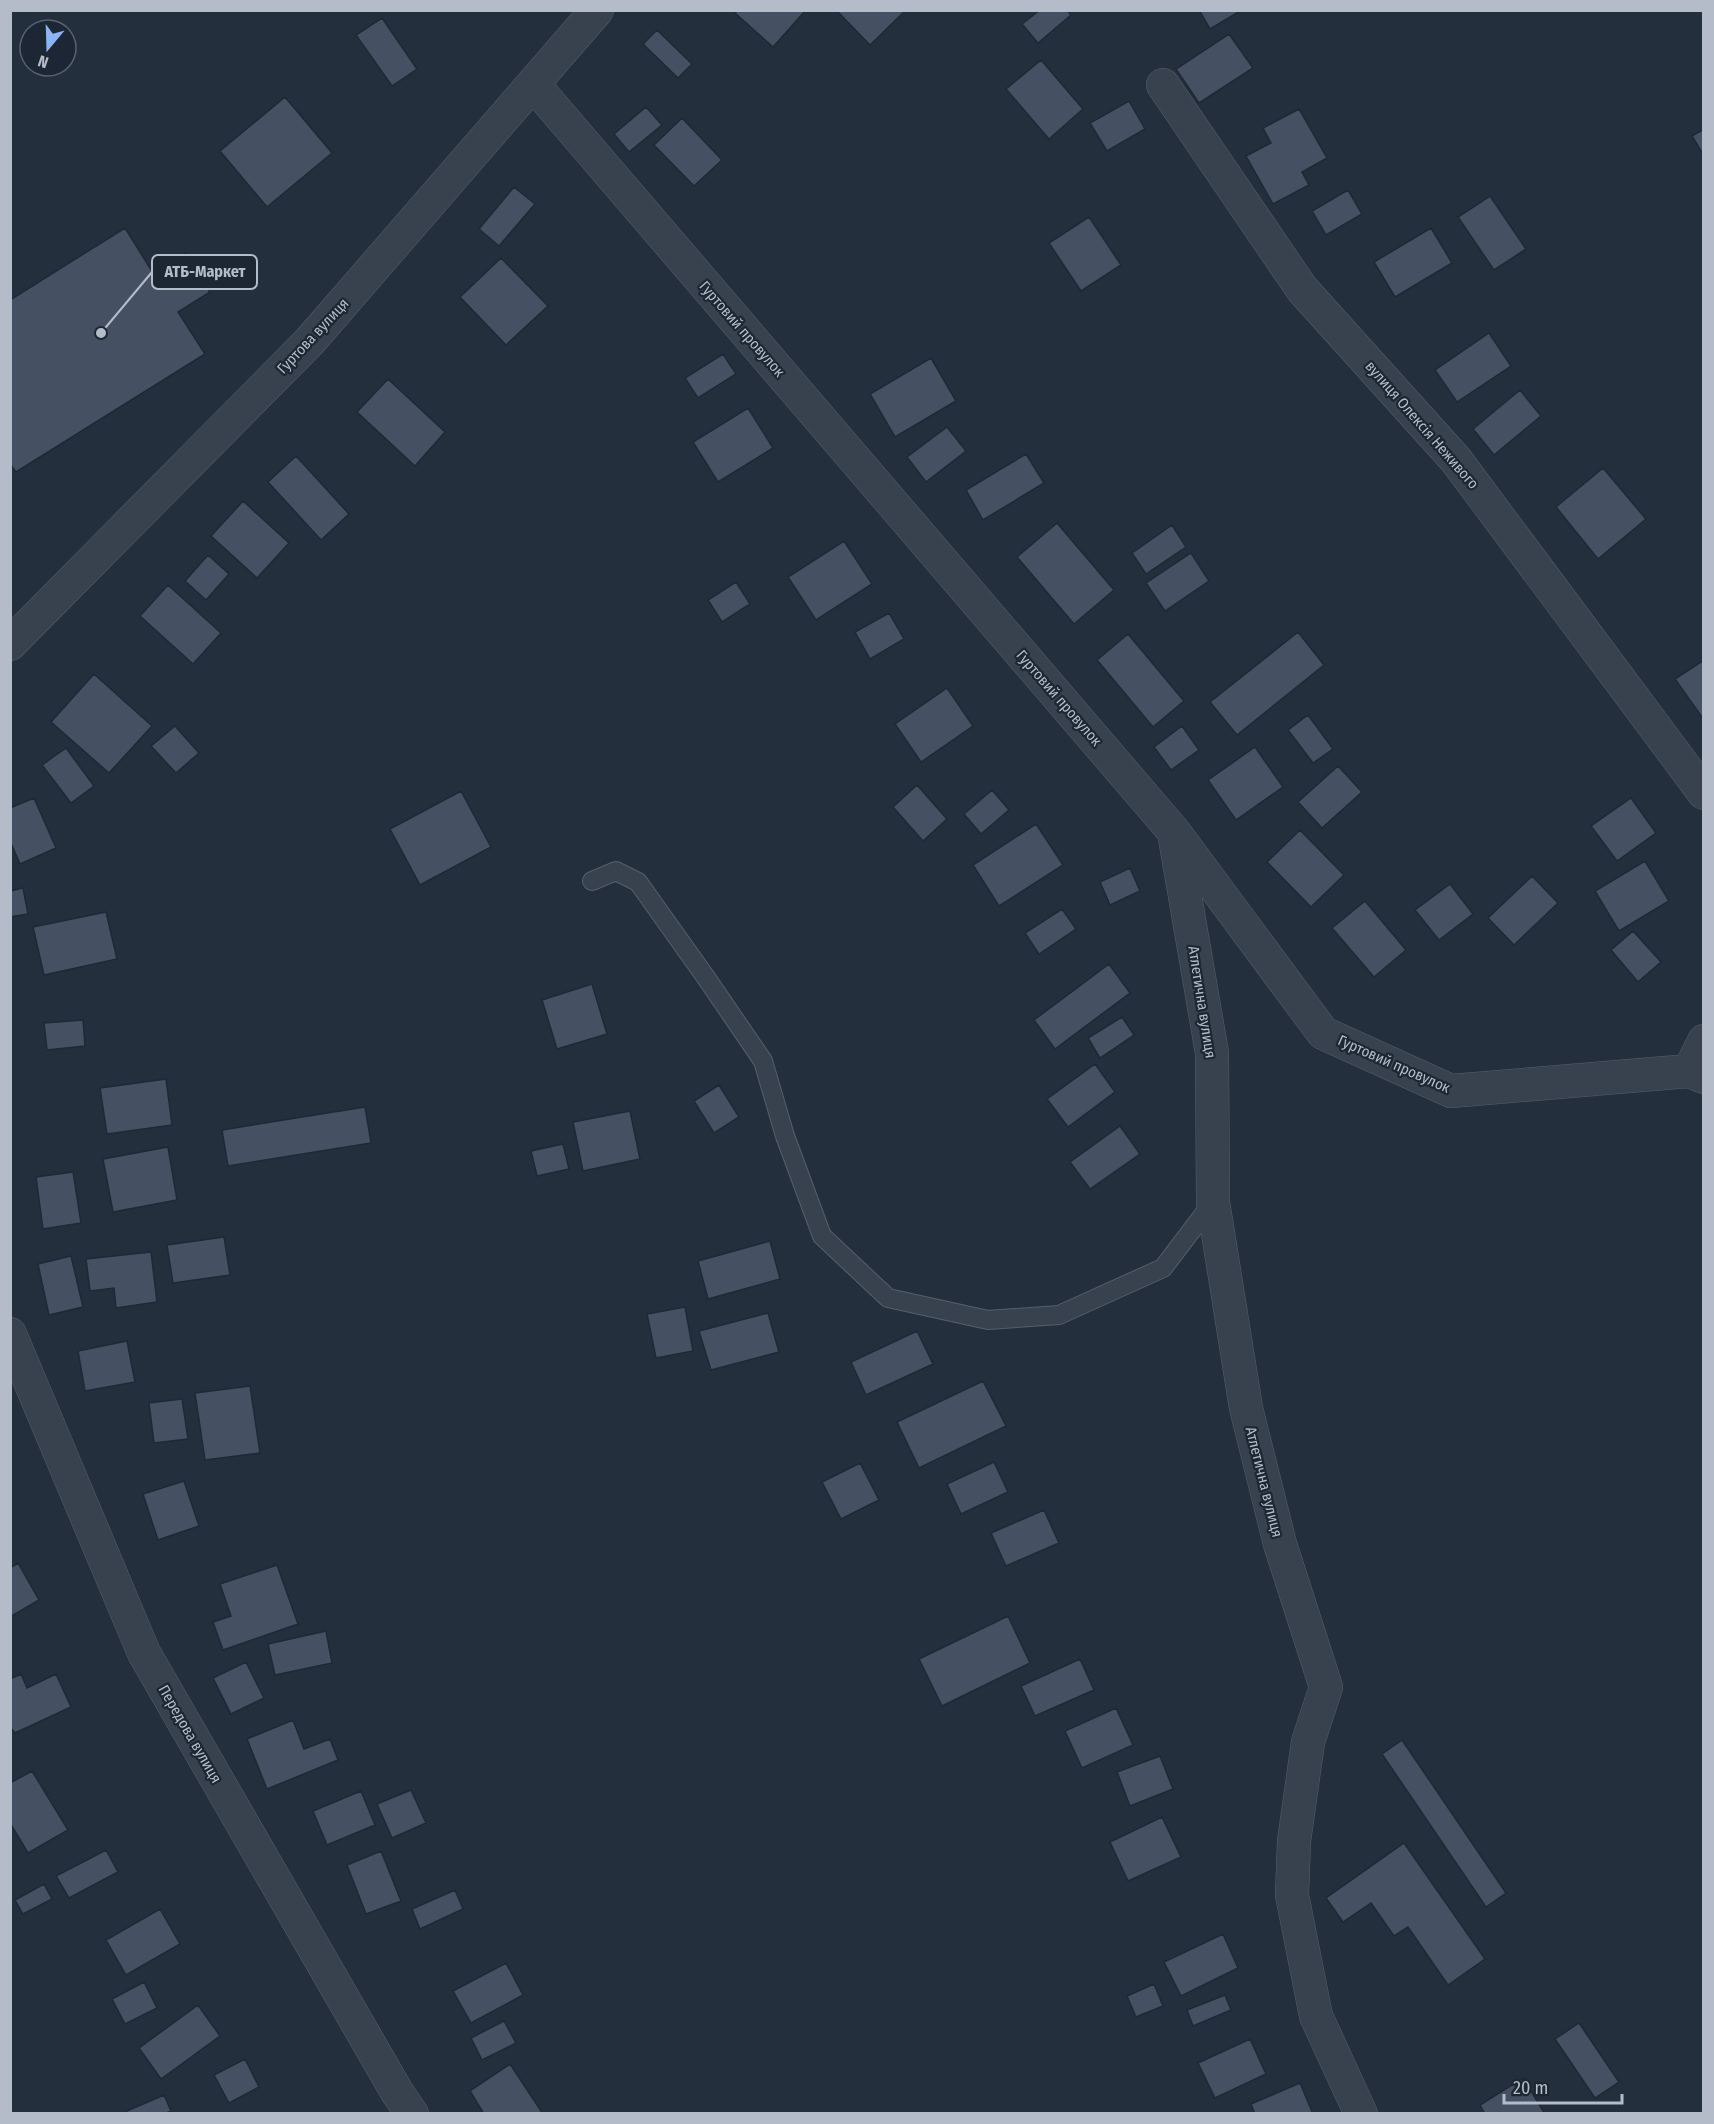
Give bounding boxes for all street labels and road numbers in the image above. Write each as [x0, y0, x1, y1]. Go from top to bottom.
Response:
street label: Гуртовий провулок [695, 277, 789, 381]
street label: Гуртова вулиця [273, 294, 353, 378]
street label: вулиця Олексія Неживого [1362, 357, 1483, 493]
street label: Гуртовий провулок [1012, 646, 1106, 750]
street label: Атлетична вулиця [1184, 945, 1220, 1059]
street label: Гуртовий провулок [1335, 1031, 1453, 1097]
street label: Атлетична вулиця [1242, 1425, 1286, 1539]
street label: Передова вулиця [155, 1682, 225, 1786]

